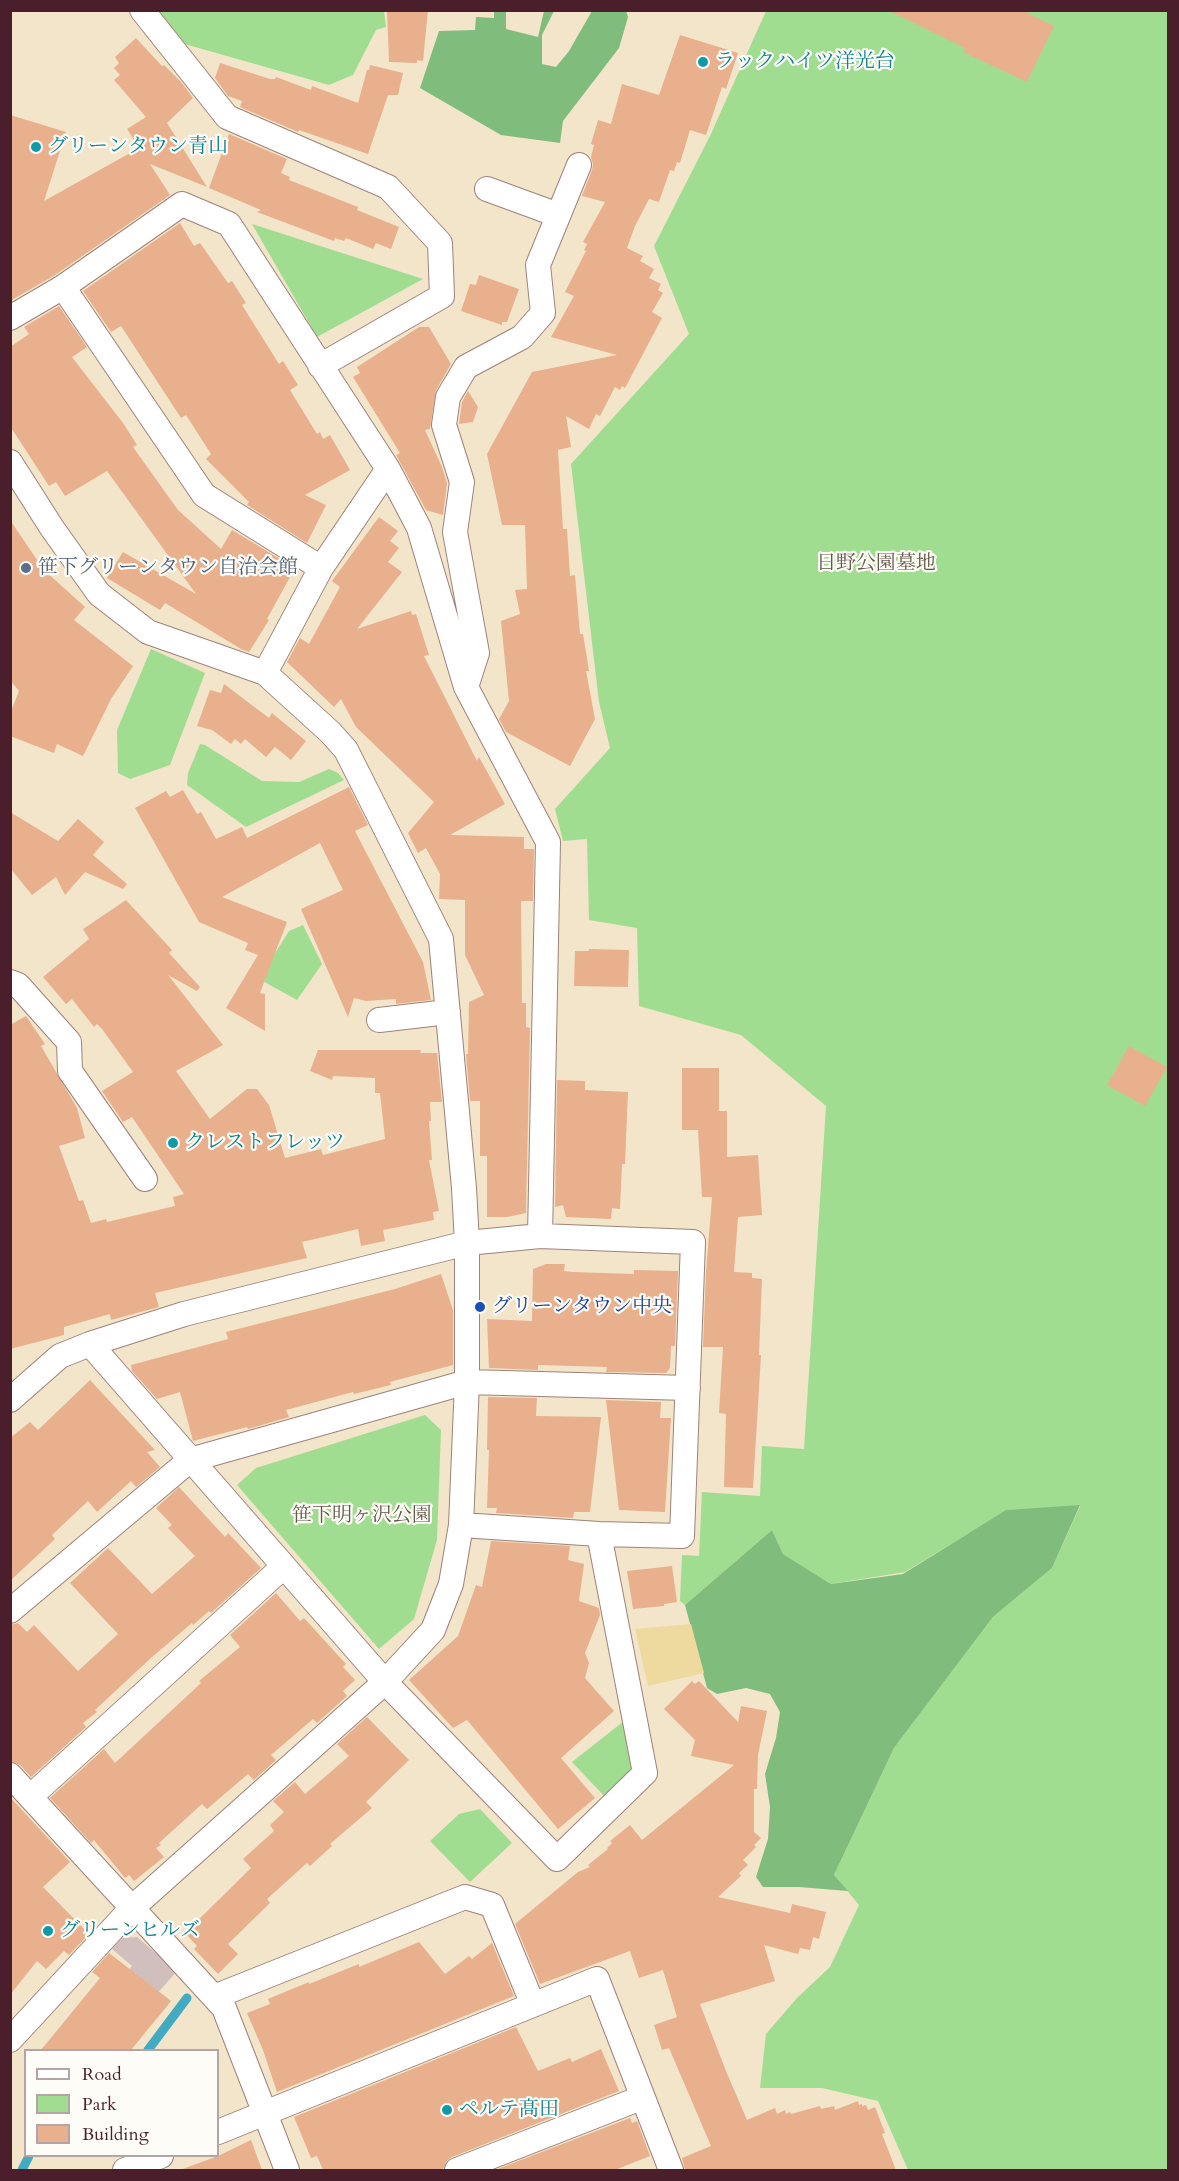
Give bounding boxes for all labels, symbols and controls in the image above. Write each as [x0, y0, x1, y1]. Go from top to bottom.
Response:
place label: ラックハイツ洋光台 [715, 50, 895, 74]
marker: ラックハイツ洋光台 [696, 55, 710, 69]
place label: グリーンタウン青山 [48, 135, 228, 159]
marker: グリーンタウン青山 [29, 140, 43, 154]
park label: 日野公園墓地 [816, 552, 936, 576]
place label: 笹下グリーンタウン自治会館 [38, 556, 298, 580]
marker: 笹下グリーンタウン自治会館 [19, 561, 33, 575]
place label: クレストフレッツ [185, 1131, 345, 1155]
marker: クレストフレッツ [166, 1136, 180, 1150]
place label: グリーンタウン中央 [492, 1295, 672, 1319]
marker: グリーンタウン中央 [473, 1300, 487, 1314]
park label: 笹下明ヶ沢公園 [292, 1504, 432, 1528]
place label: グリーンヒルズ [60, 1919, 200, 1943]
marker: グリーンヒルズ [41, 1924, 55, 1938]
legend [24, 2049, 219, 2157]
text: Road [82, 2062, 122, 2087]
text: Park [82, 2092, 117, 2117]
place label: ペルテ髙田 [459, 2098, 559, 2122]
marker: ペルテ髙田 [440, 2103, 454, 2117]
text: Building [82, 2122, 149, 2147]

